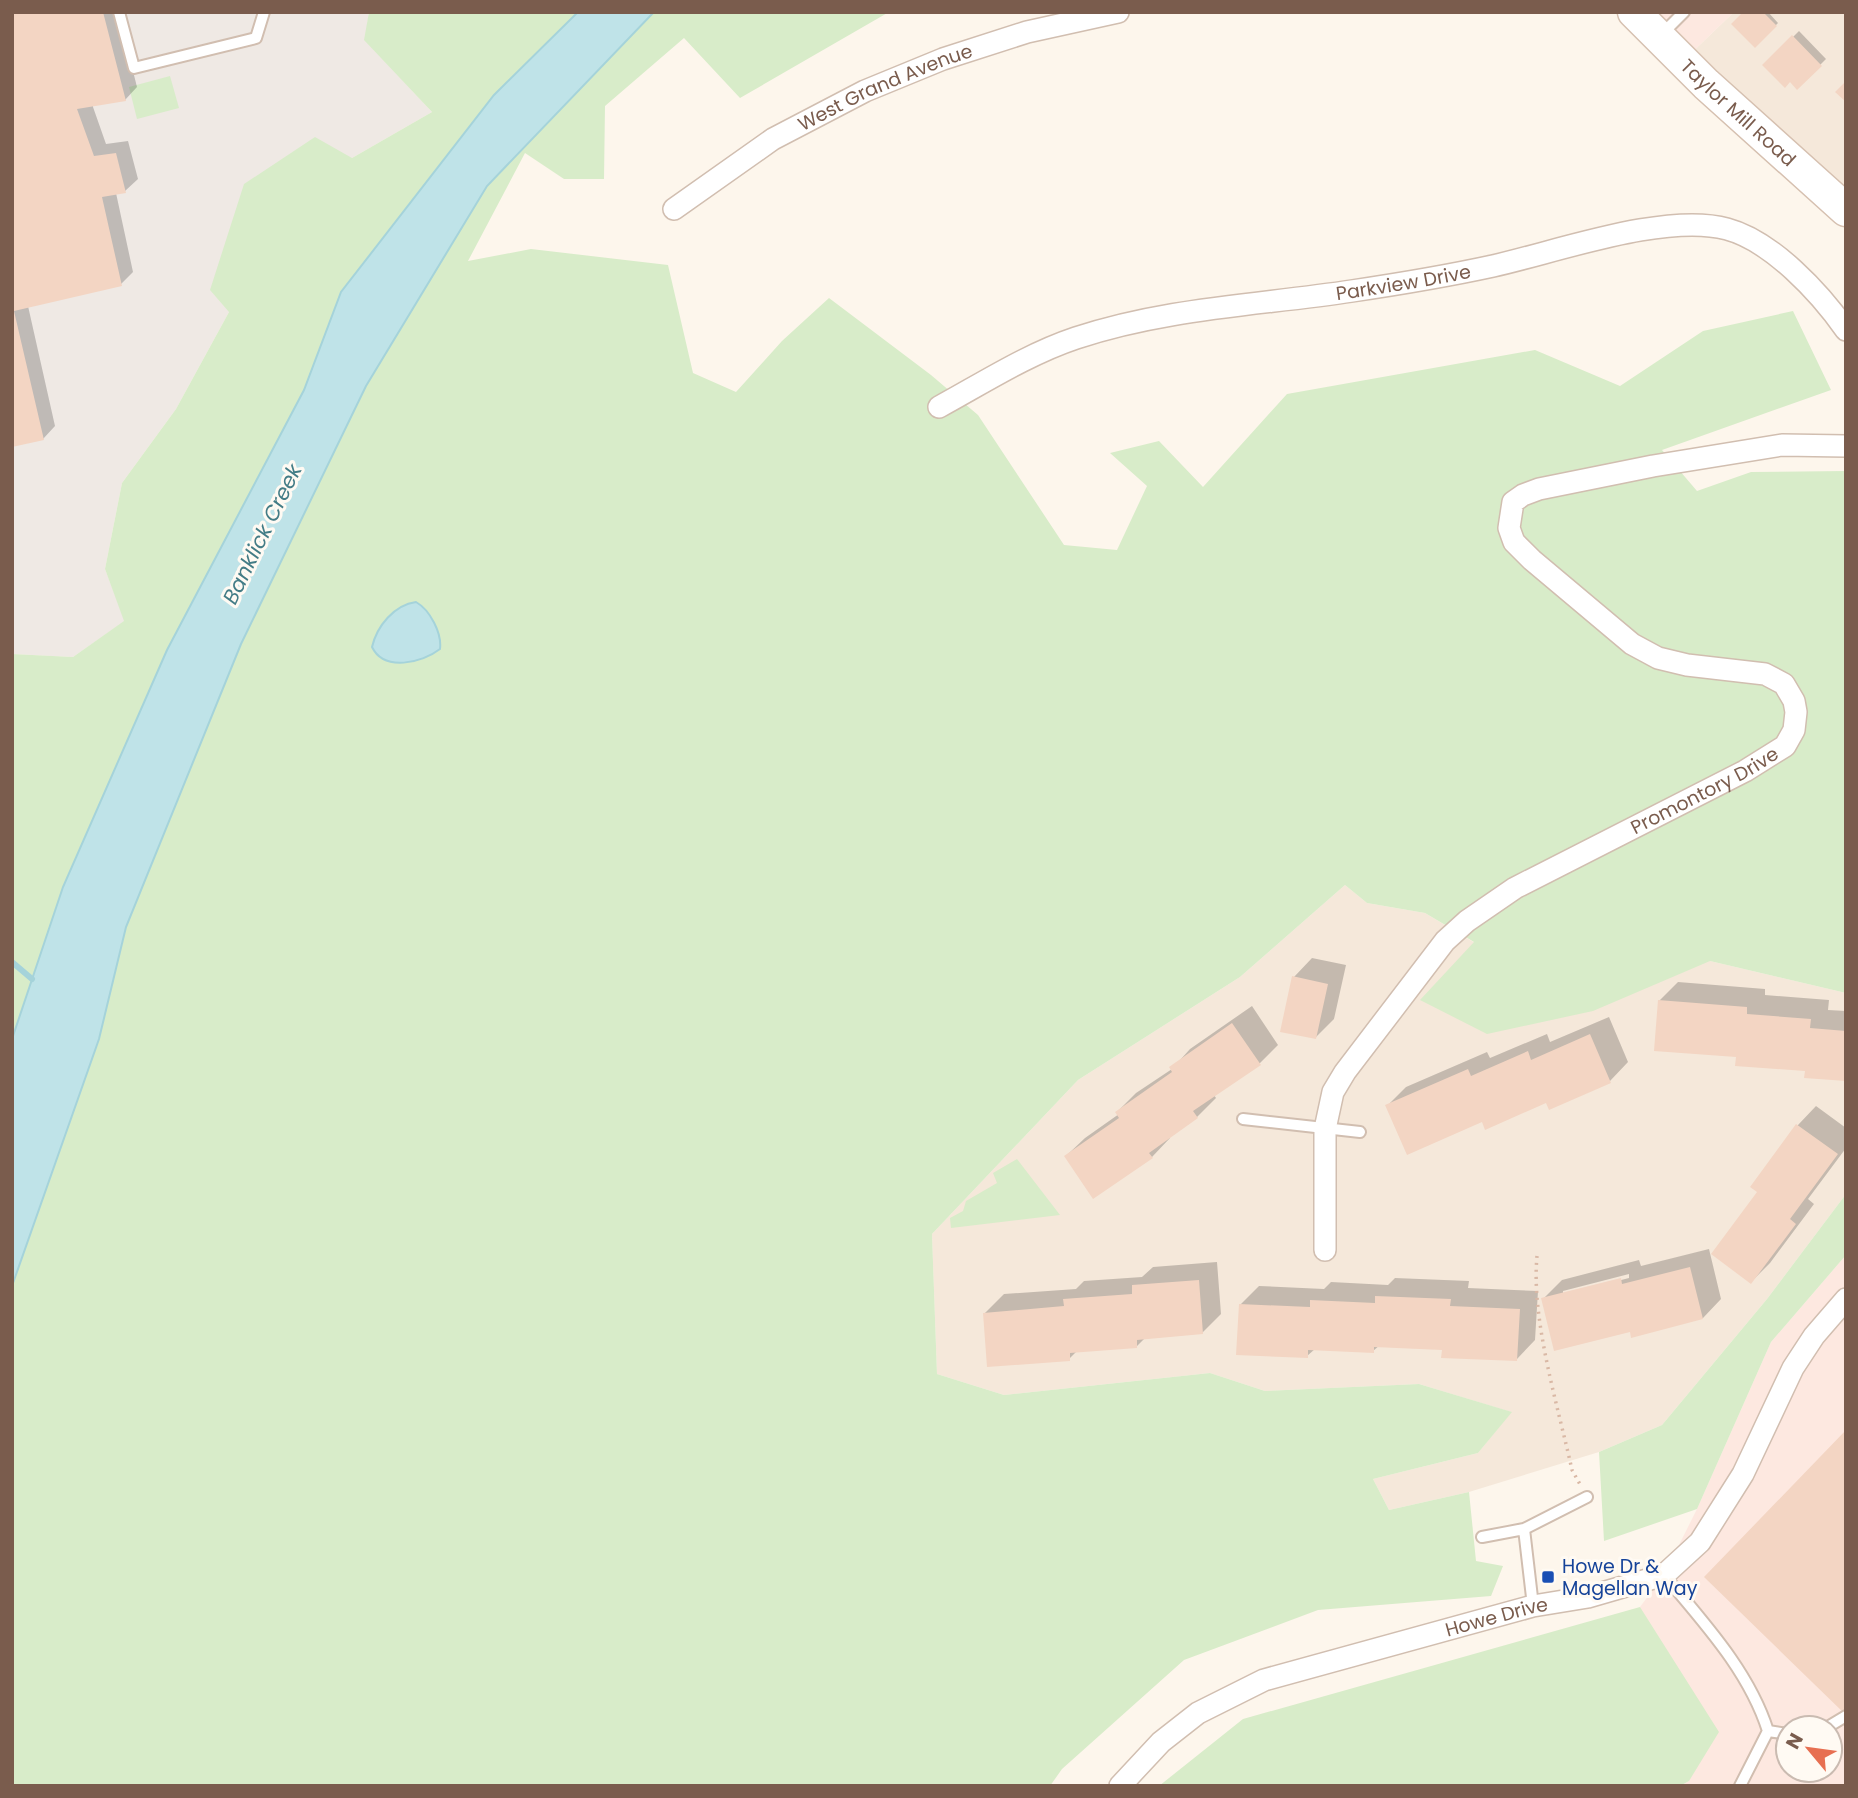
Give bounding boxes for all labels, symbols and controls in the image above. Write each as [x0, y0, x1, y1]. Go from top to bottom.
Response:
street label: West Grand Avenue [793, 37, 976, 137]
street label: Taylor Mill Road [1675, 53, 1802, 172]
street label: Parkview Drive [1334, 257, 1473, 307]
water label: Banklick Creek [216, 458, 309, 609]
street label: Promontory Drive [1626, 740, 1783, 841]
place label: Howe Dr & Magellan Way [1562, 1553, 1698, 1602]
marker: Howe Dr & Magellan Way [1540, 1569, 1556, 1585]
street label: Howe Drive [1442, 1590, 1550, 1643]
north arrow [1774, 1714, 1844, 1784]
text: N [1779, 1728, 1810, 1754]

